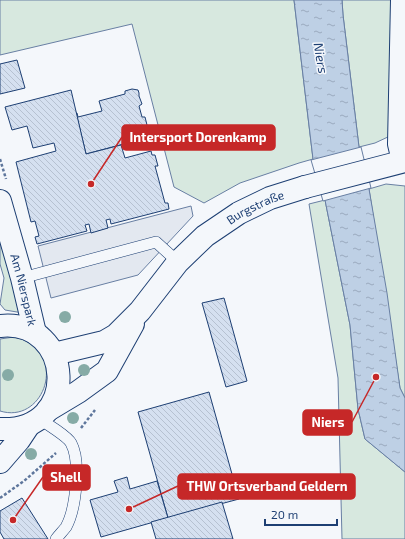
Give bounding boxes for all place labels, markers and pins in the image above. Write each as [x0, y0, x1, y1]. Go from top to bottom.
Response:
callout: Intersport Dorenkamp [122, 125, 275, 150]
callout: Niers [303, 410, 352, 435]
callout: Shell [43, 465, 90, 490]
callout: THW Ortsverband Geldern [178, 474, 355, 499]

